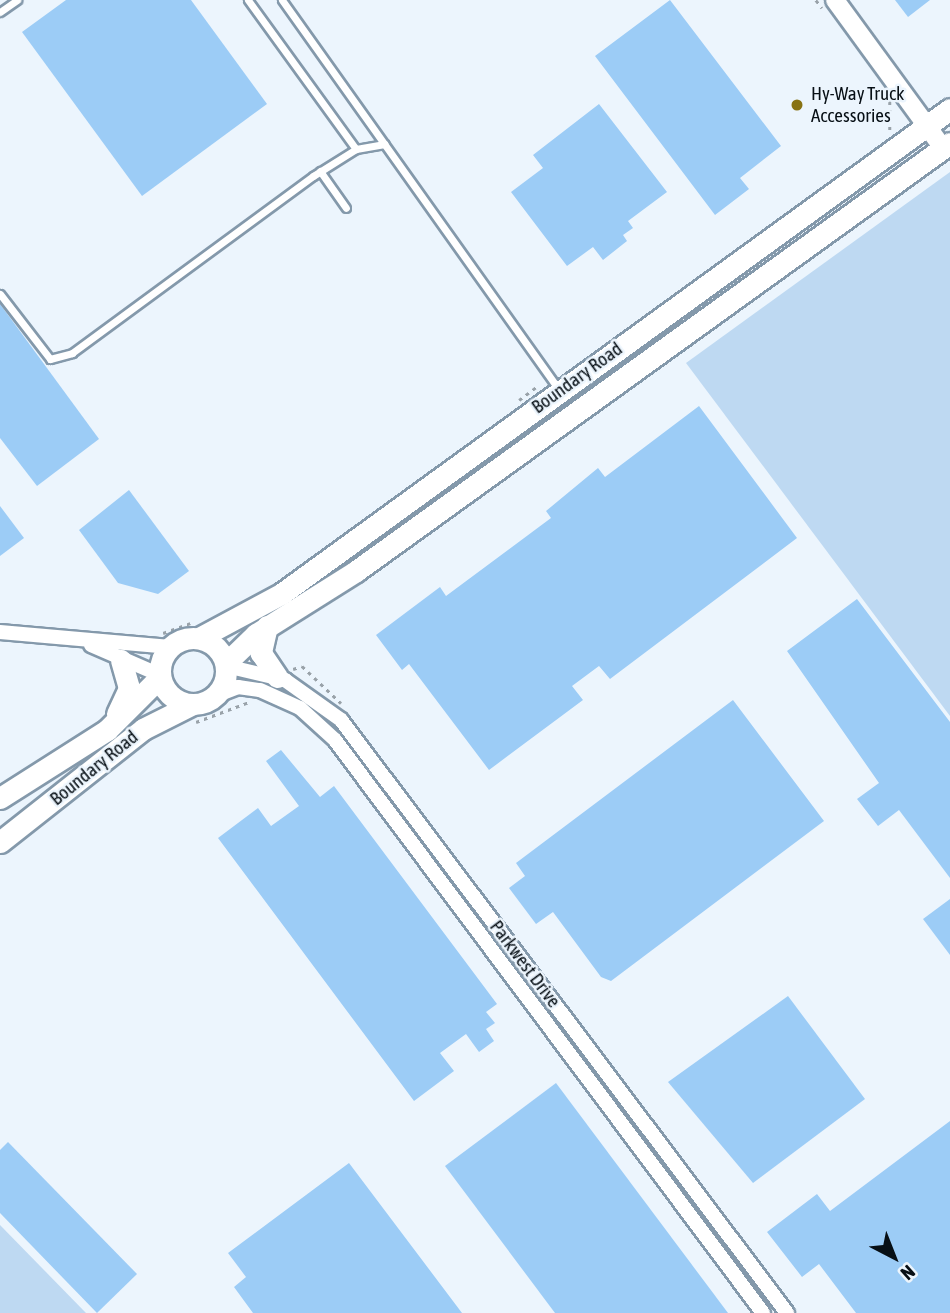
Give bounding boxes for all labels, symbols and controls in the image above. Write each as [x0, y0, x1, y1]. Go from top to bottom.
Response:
place label: Hy-Way Truck Accessories [811, 83, 904, 127]
marker: Hy-Way Truck Accessories [789, 97, 805, 113]
street label: Boundary Road [527, 337, 627, 419]
street label: Boundary Road [45, 726, 143, 810]
street label: Parkwest Drive [485, 916, 565, 1012]
north arrow [859, 1222, 929, 1292]
text: N [897, 1261, 920, 1285]

